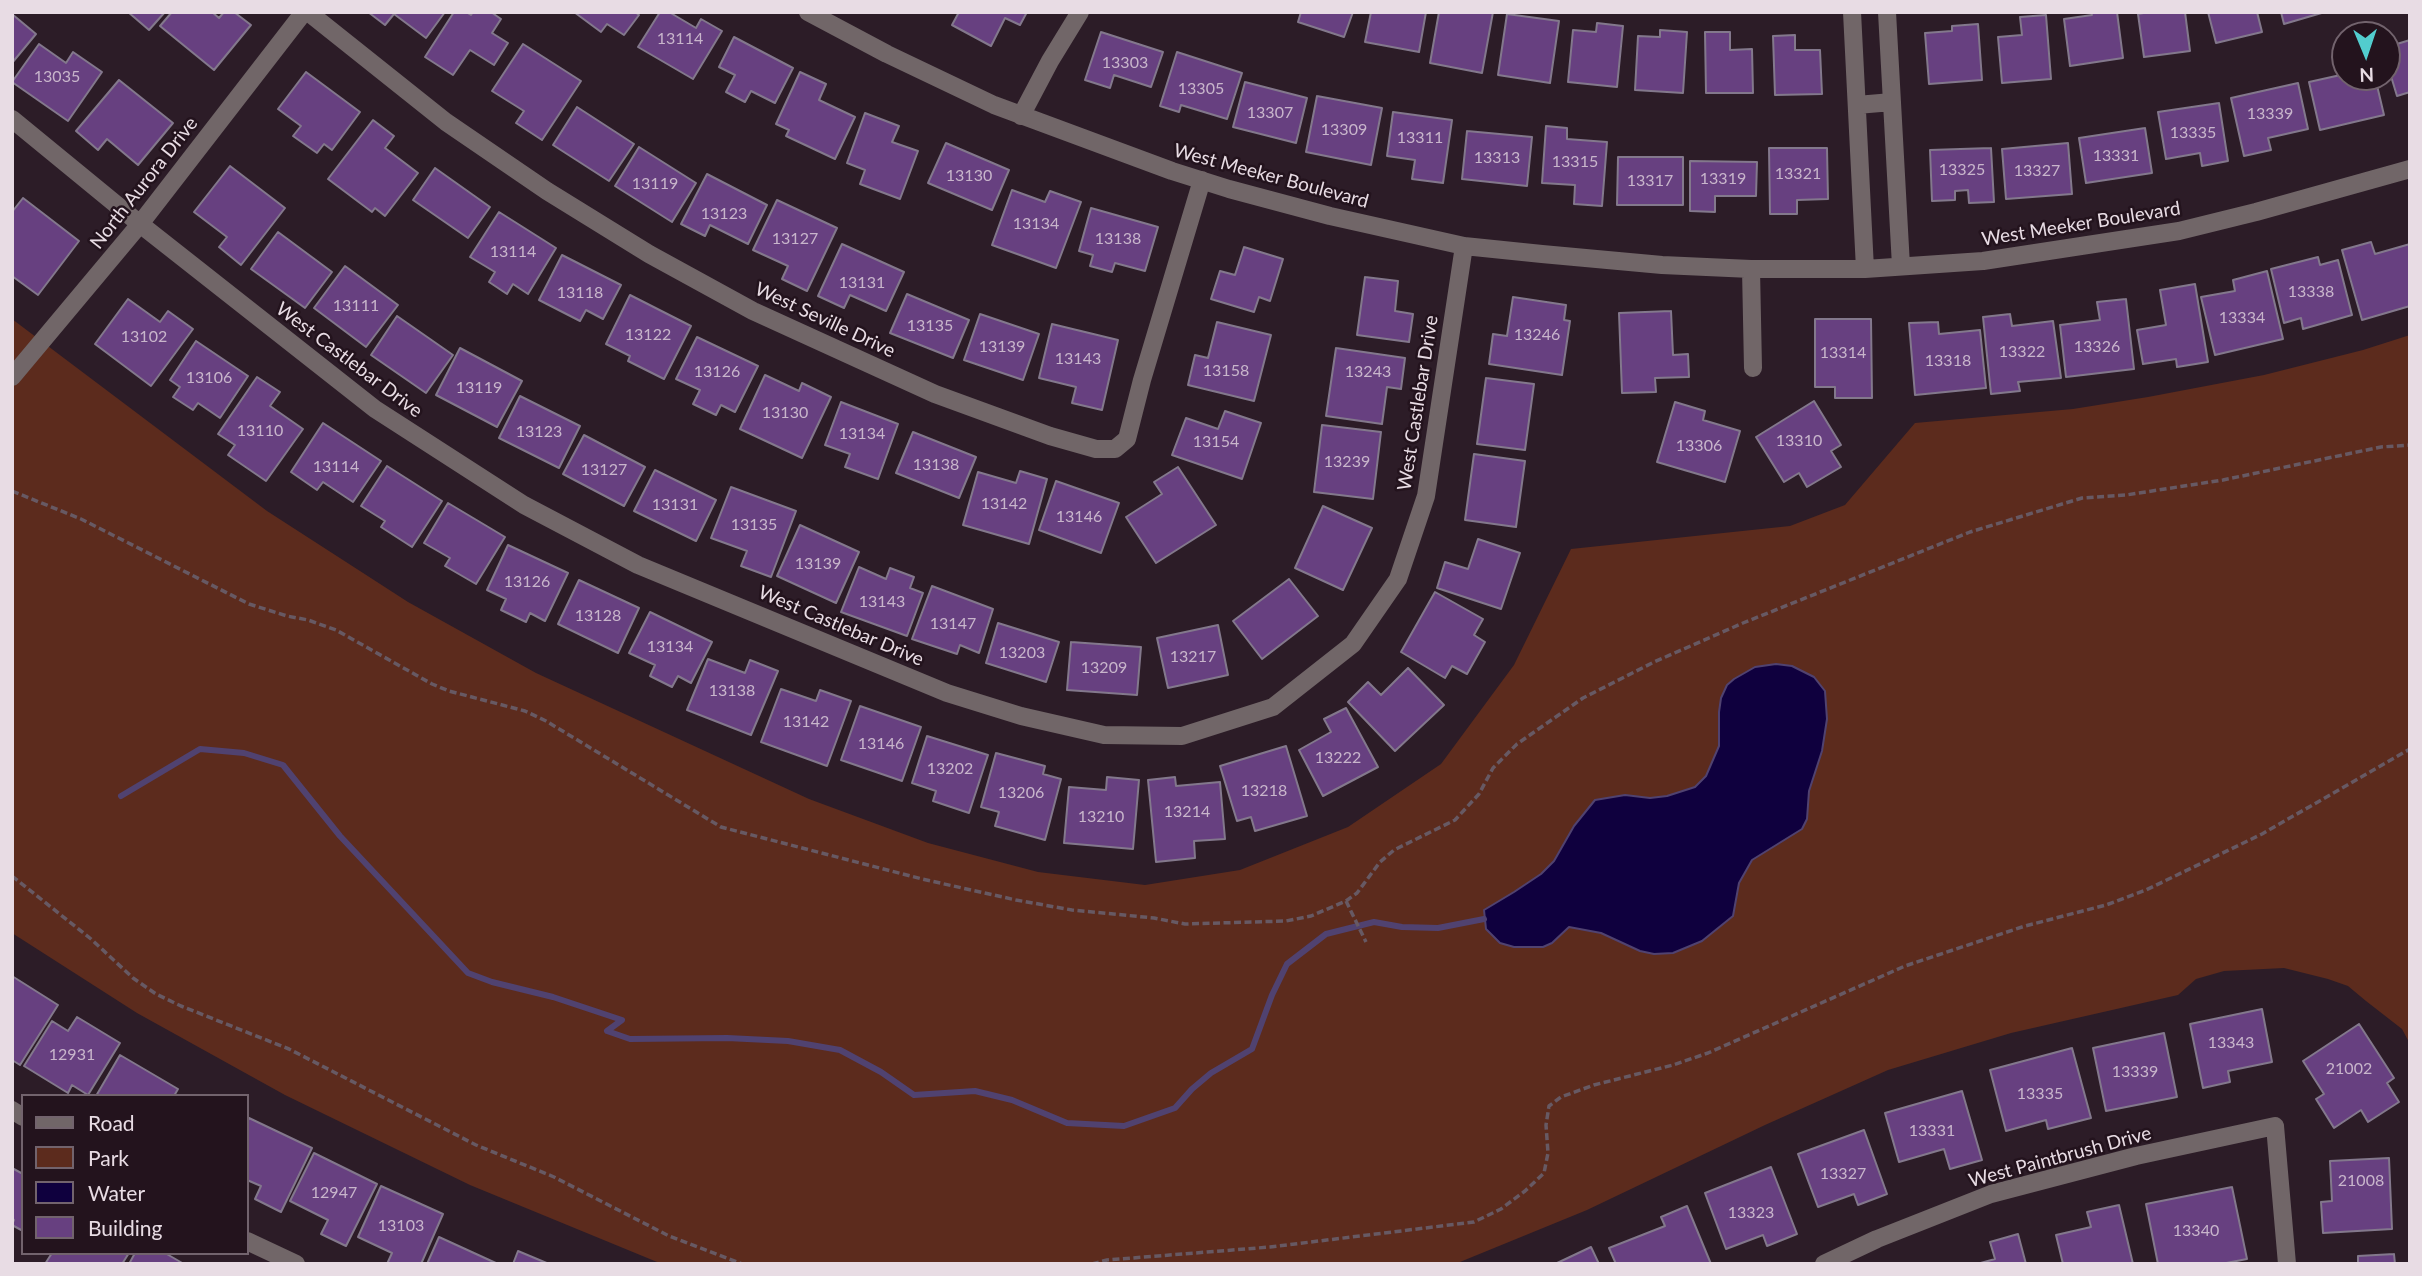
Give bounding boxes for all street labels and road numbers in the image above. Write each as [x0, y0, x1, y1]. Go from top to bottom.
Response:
street label: North Aurora Drive [85, 113, 203, 253]
street label: West Meeker Boulevard [1171, 139, 1371, 213]
street label: West Meeker Boulevard [1980, 197, 2182, 251]
street label: West Seville Drive [751, 278, 899, 362]
street label: West Castlebar Drive [271, 298, 427, 422]
street label: West Castlebar Drive [1393, 314, 1443, 492]
street label: West Castlebar Drive [755, 581, 927, 671]
street label: West Paintbrush Drive [1966, 1122, 2154, 1192]

